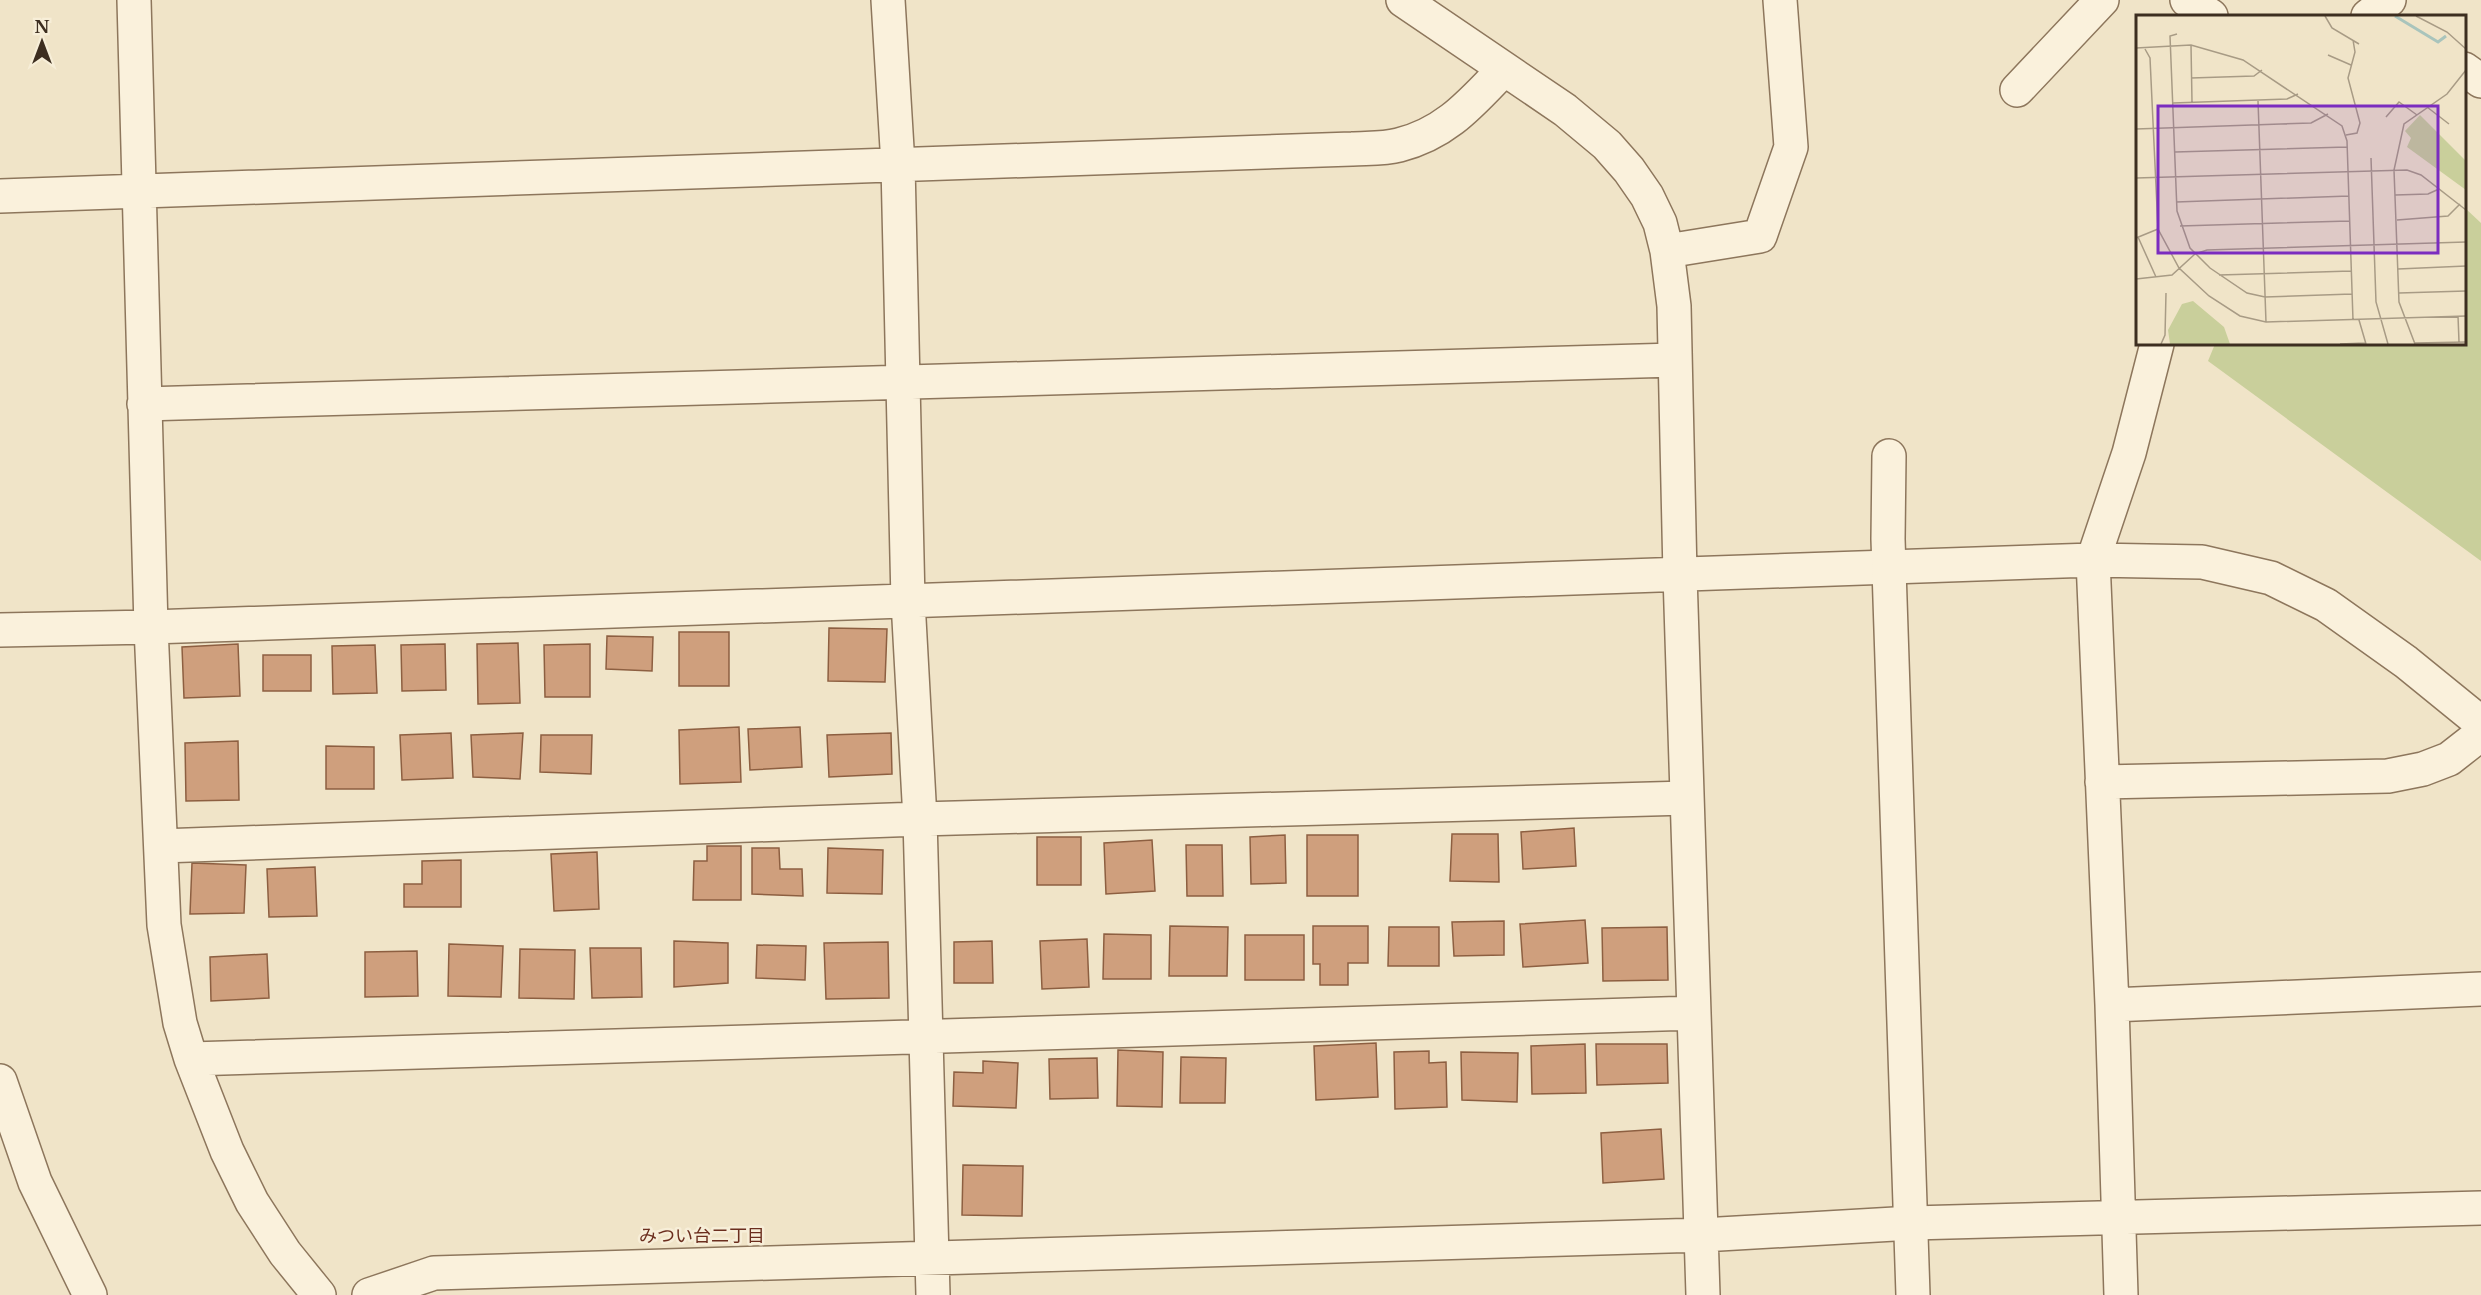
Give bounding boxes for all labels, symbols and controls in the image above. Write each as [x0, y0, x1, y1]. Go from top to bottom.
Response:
north arrow [12, 12, 72, 72]
inset map [2136, 15, 2466, 345]
text: N [34, 17, 50, 37]
district label: みつい台二丁目 [639, 1225, 765, 1247]

